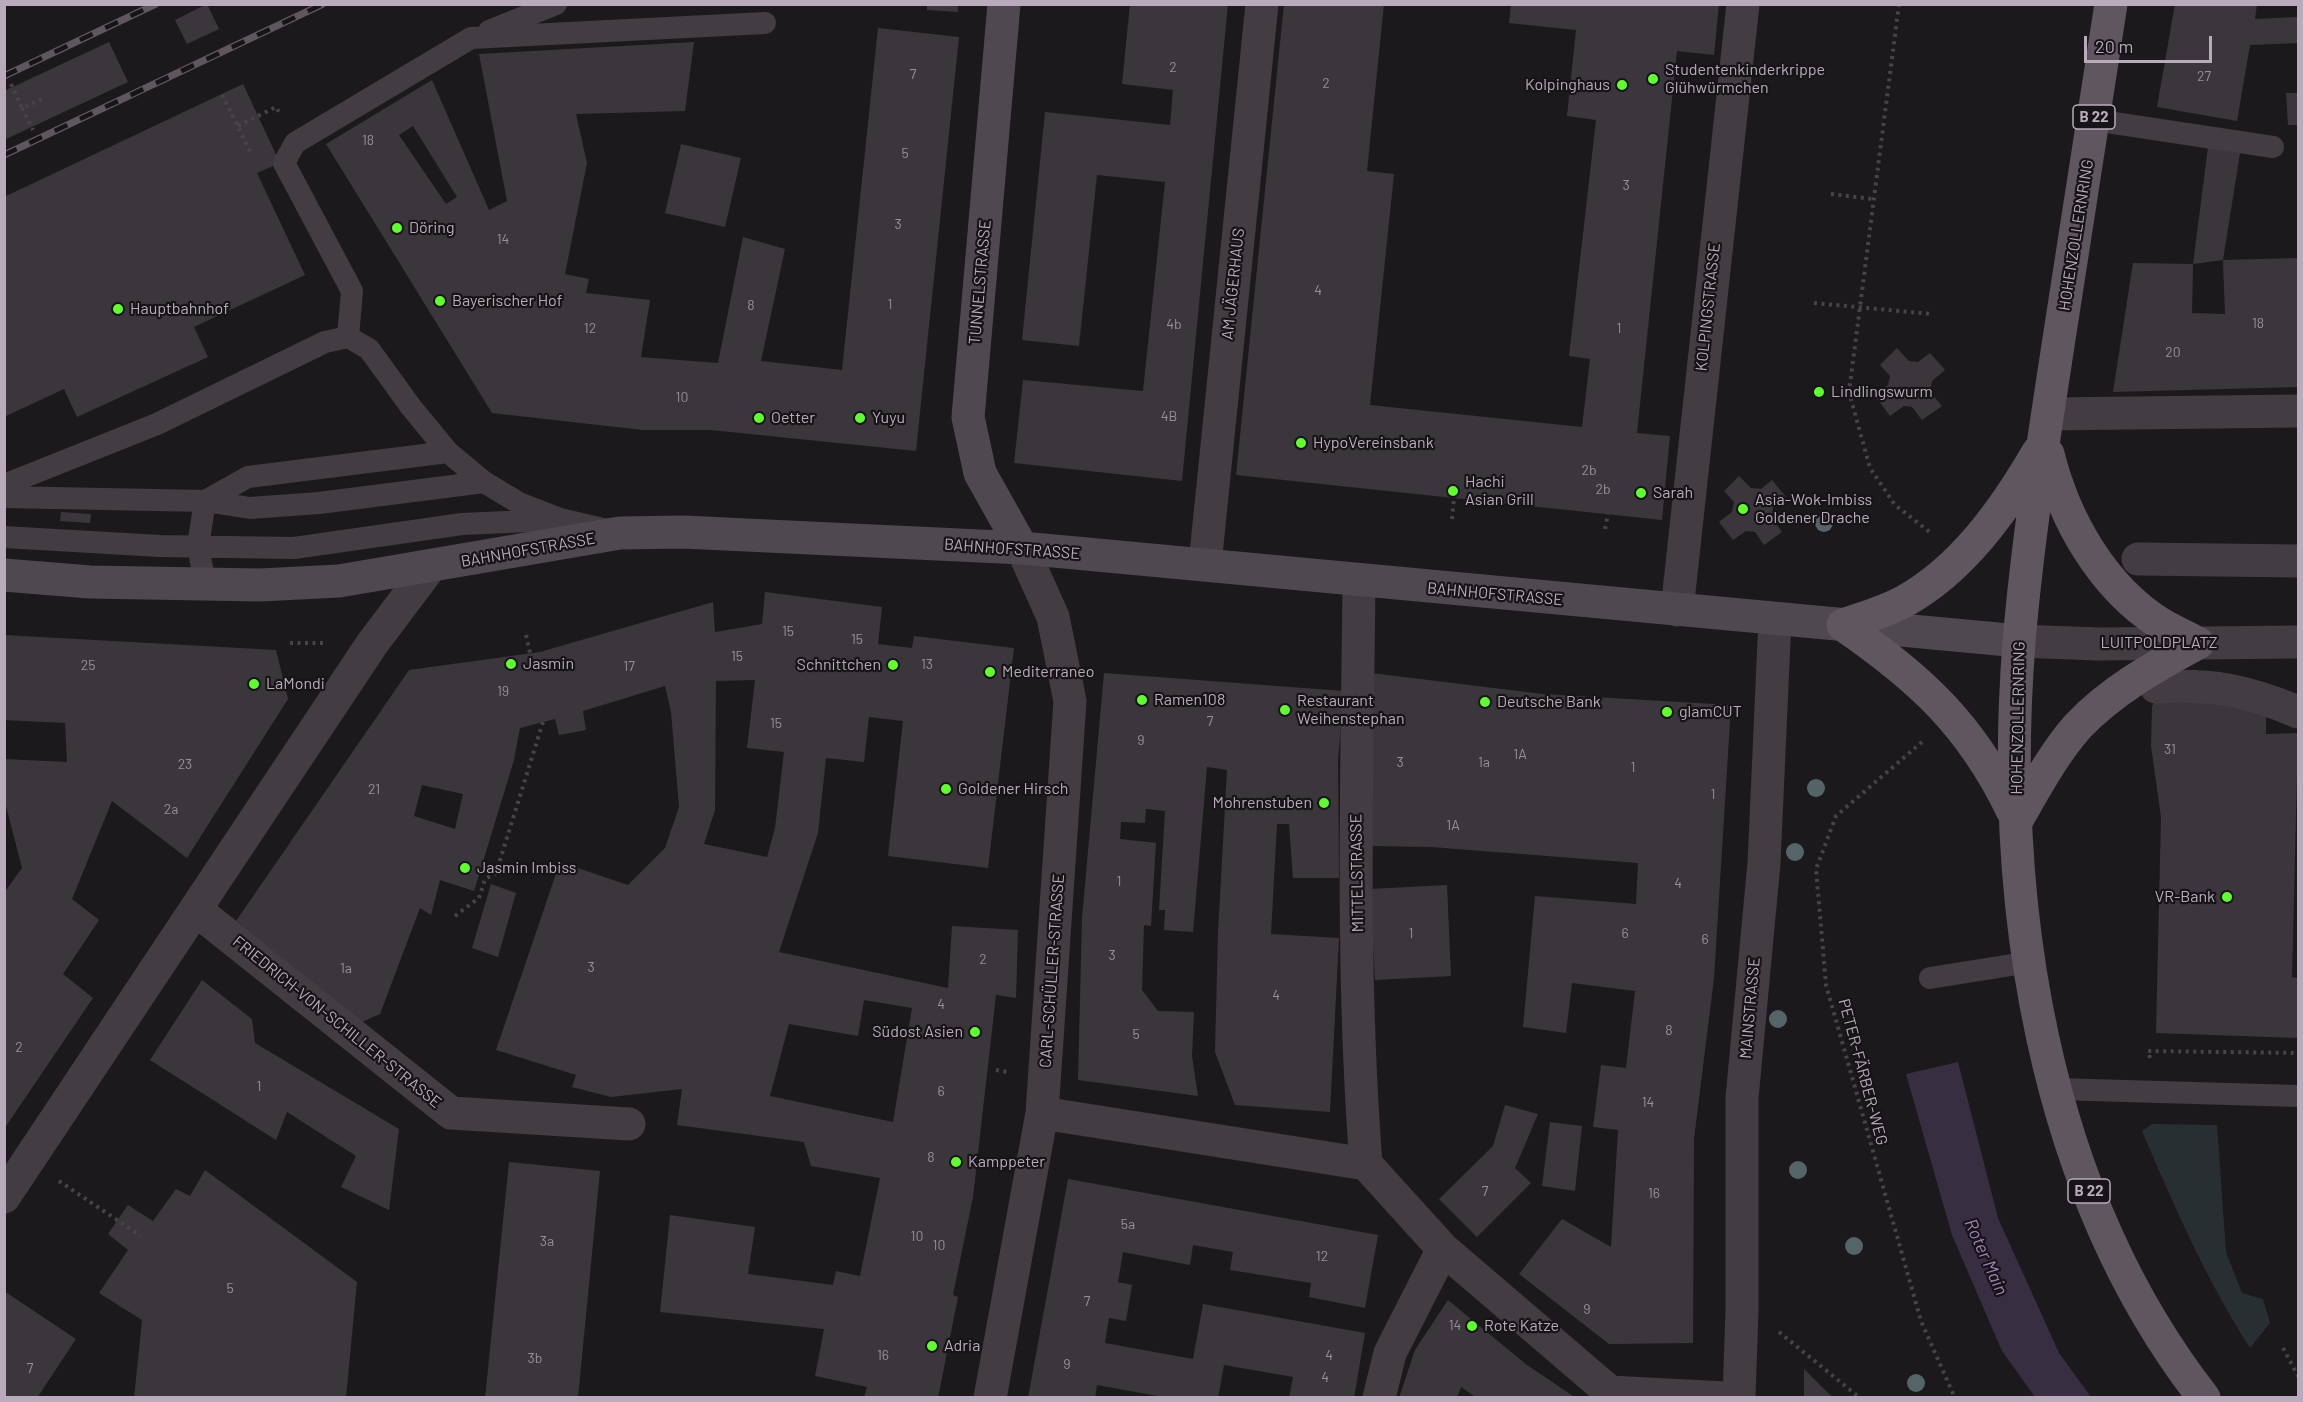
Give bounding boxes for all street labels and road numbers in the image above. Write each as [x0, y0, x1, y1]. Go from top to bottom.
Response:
road number: B 22 [2073, 105, 2115, 129]
street label: HOHENZOLLERNRING [2055, 158, 2097, 312]
street label: TUNNELSTRASSE [965, 219, 995, 345]
street label: AM JÄGERHAUS [1218, 227, 1248, 341]
street label: KOLPINGSTRASSE [1692, 242, 1724, 372]
street label: BAHNHOFSTRASSE [459, 529, 597, 571]
street label: BAHNHOFSTRASSE [943, 535, 1081, 563]
street label: BAHNHOFSTRASSE [1426, 579, 1564, 609]
street label: LUITPOLDPLATZ [2101, 633, 2217, 653]
street label: HOHENZOLLERNRING [2007, 641, 2029, 795]
street label: MITTELSTRASSE [1346, 814, 1368, 932]
street label: CARL-SCHÜLLER-STRASSE [1036, 873, 1068, 1069]
street label: FRIEDRICH-VON-SCHILLER-STRASSE [229, 932, 445, 1112]
street label: MAINSTRASSE [1736, 956, 1764, 1060]
street label: PETER-FÄRBER-WEG [1834, 997, 1892, 1147]
road number: B 22 [2068, 1179, 2110, 1203]

